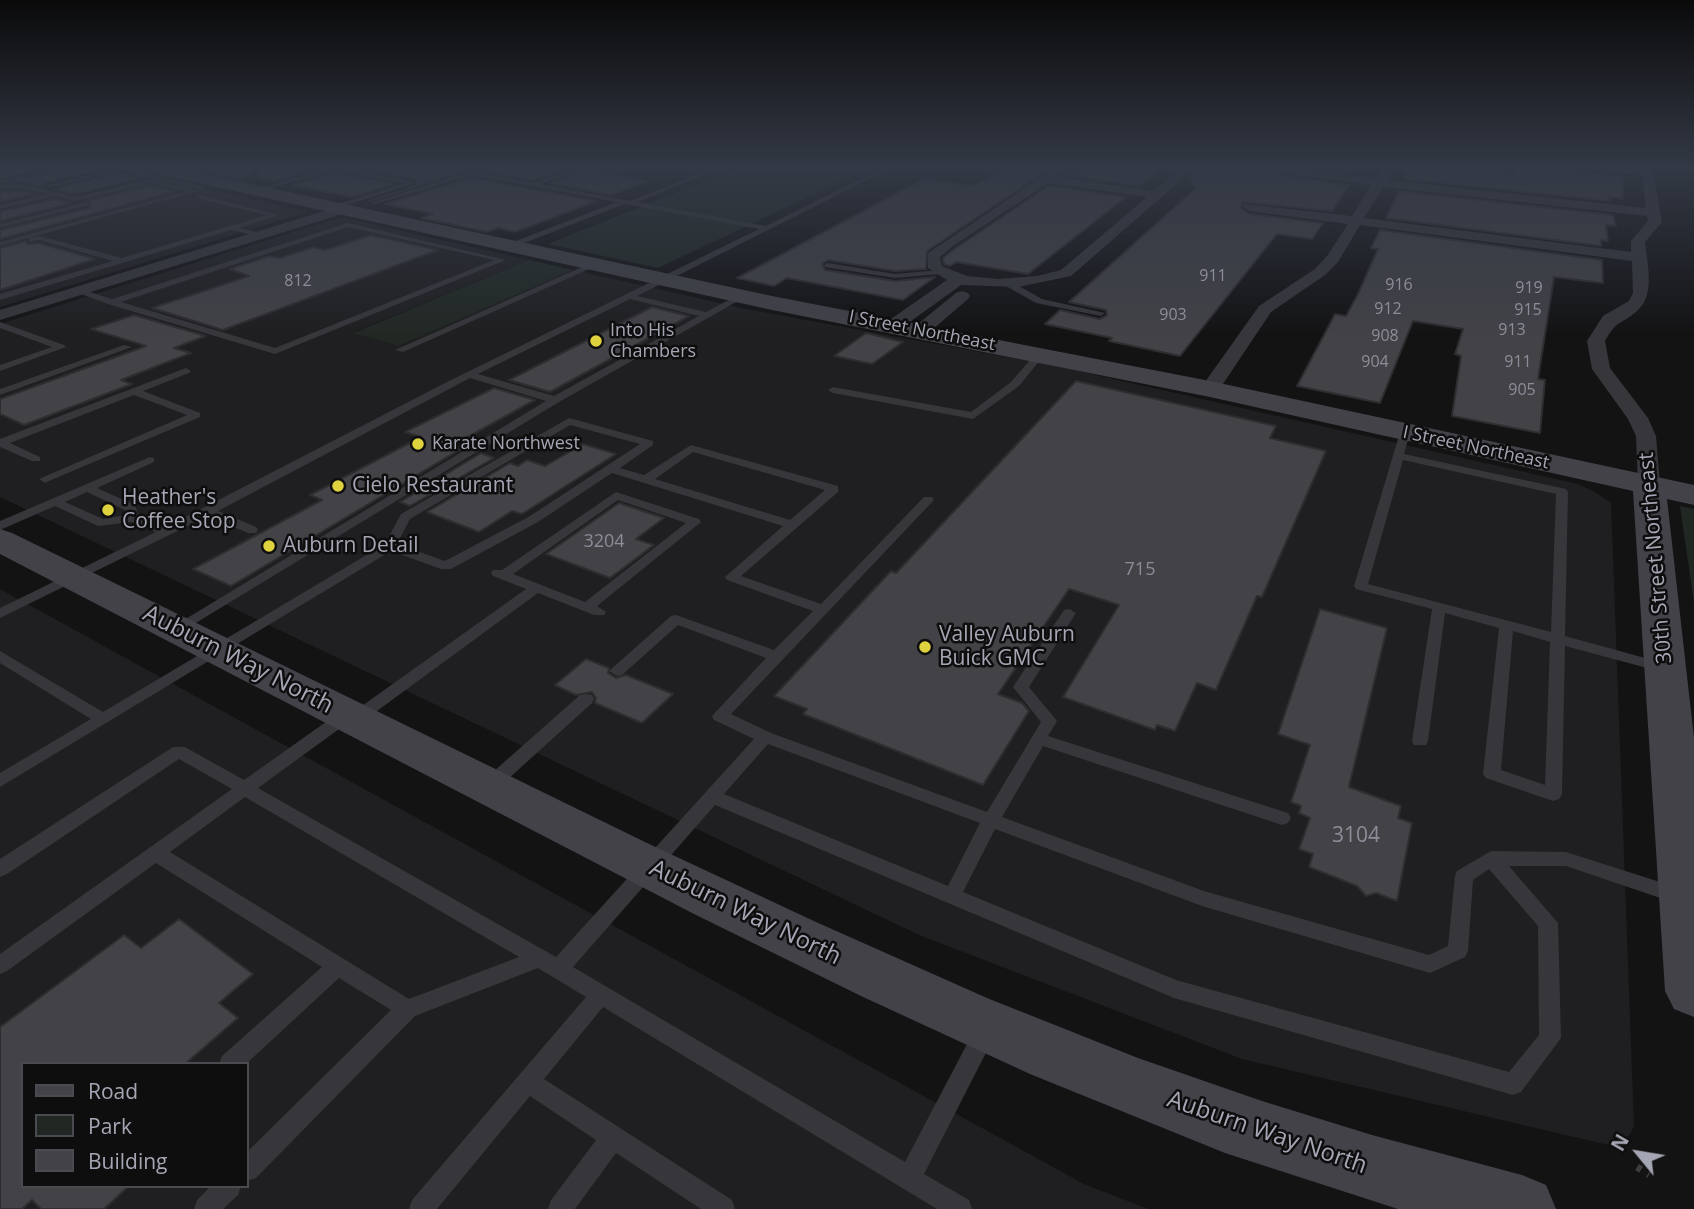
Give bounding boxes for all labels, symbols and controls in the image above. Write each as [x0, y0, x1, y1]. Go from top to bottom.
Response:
house number: 911 [1199, 266, 1227, 286]
house number: 812 [284, 271, 312, 291]
house number: 916 [1385, 275, 1413, 295]
house number: 919 [1515, 278, 1543, 298]
house number: 912 [1374, 299, 1402, 319]
house number: 915 [1514, 300, 1542, 320]
house number: 903 [1159, 305, 1187, 325]
street label: I Street Northeast [847, 306, 997, 356]
place label: Into His Chambers [610, 320, 696, 362]
house number: 913 [1498, 320, 1526, 340]
house number: 908 [1371, 326, 1399, 346]
marker: Into His Chambers [588, 333, 604, 349]
house number: 904 [1361, 352, 1389, 372]
house number: 911 [1504, 352, 1532, 372]
house number: 905 [1508, 380, 1536, 400]
street label: I Street Northeast [1401, 422, 1551, 474]
place label: Karate Northwest [432, 433, 580, 455]
marker: Karate Northwest [410, 436, 426, 452]
street label: 30th Street Northeast [1634, 451, 1678, 665]
place label: Cielo Restaurant [352, 473, 513, 499]
marker: Cielo Restaurant [330, 478, 346, 494]
place label: Heather's Coffee Stop [122, 485, 236, 535]
marker: Heather's Coffee Stop [100, 502, 116, 518]
house number: 3204 [583, 531, 625, 553]
place label: Auburn Detail [283, 533, 419, 559]
marker: Auburn Detail [261, 538, 277, 554]
house number: 715 [1125, 559, 1155, 581]
street label: Auburn Way North [138, 600, 338, 720]
place label: Valley Auburn Buick GMC [939, 622, 1075, 672]
marker: Valley Auburn Buick GMC [917, 639, 933, 655]
house number: 3104 [1332, 823, 1380, 849]
street label: Auburn Way North [645, 854, 845, 972]
legend [21, 1062, 248, 1188]
text: Road [88, 1077, 138, 1105]
street label: Auburn Way North [1163, 1085, 1371, 1181]
text: Park [88, 1112, 132, 1140]
north arrow [1603, 1118, 1673, 1188]
text: N [1605, 1129, 1635, 1156]
text: Building [88, 1147, 167, 1175]

